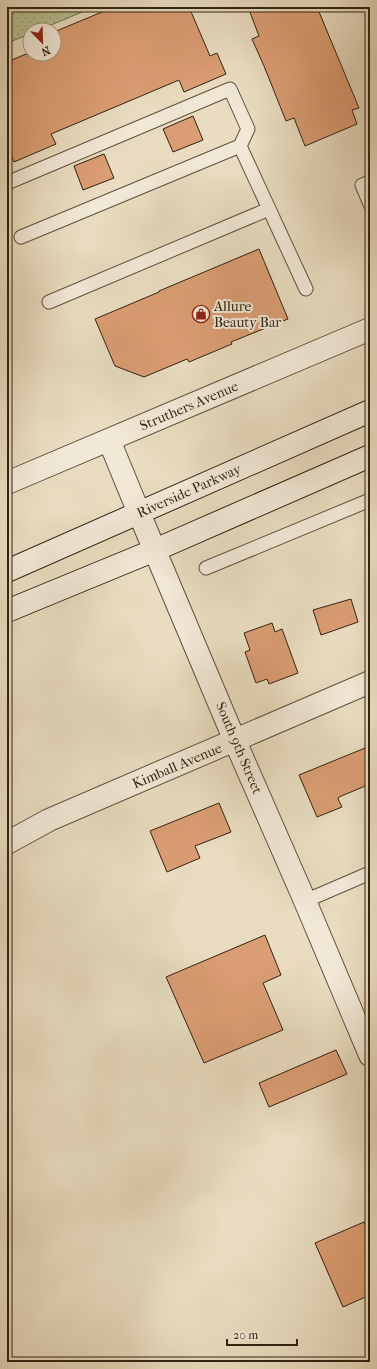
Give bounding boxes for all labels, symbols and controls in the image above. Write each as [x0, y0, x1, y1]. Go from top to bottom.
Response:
north arrow [22, 22, 62, 62]
text: N [39, 43, 52, 59]
place label: Allure Beauty Bar [213, 298, 281, 331]
shop icon: Allure Beauty Bar [191, 304, 211, 324]
street label: Struthers Avenue [137, 378, 241, 434]
street label: Riverside Parkway [134, 460, 244, 522]
street label: South 9th Street [212, 700, 266, 796]
street label: Kimball Avenue [130, 739, 224, 793]
scale bar [227, 1321, 297, 1347]
text: 20 m [233, 1328, 258, 1342]

